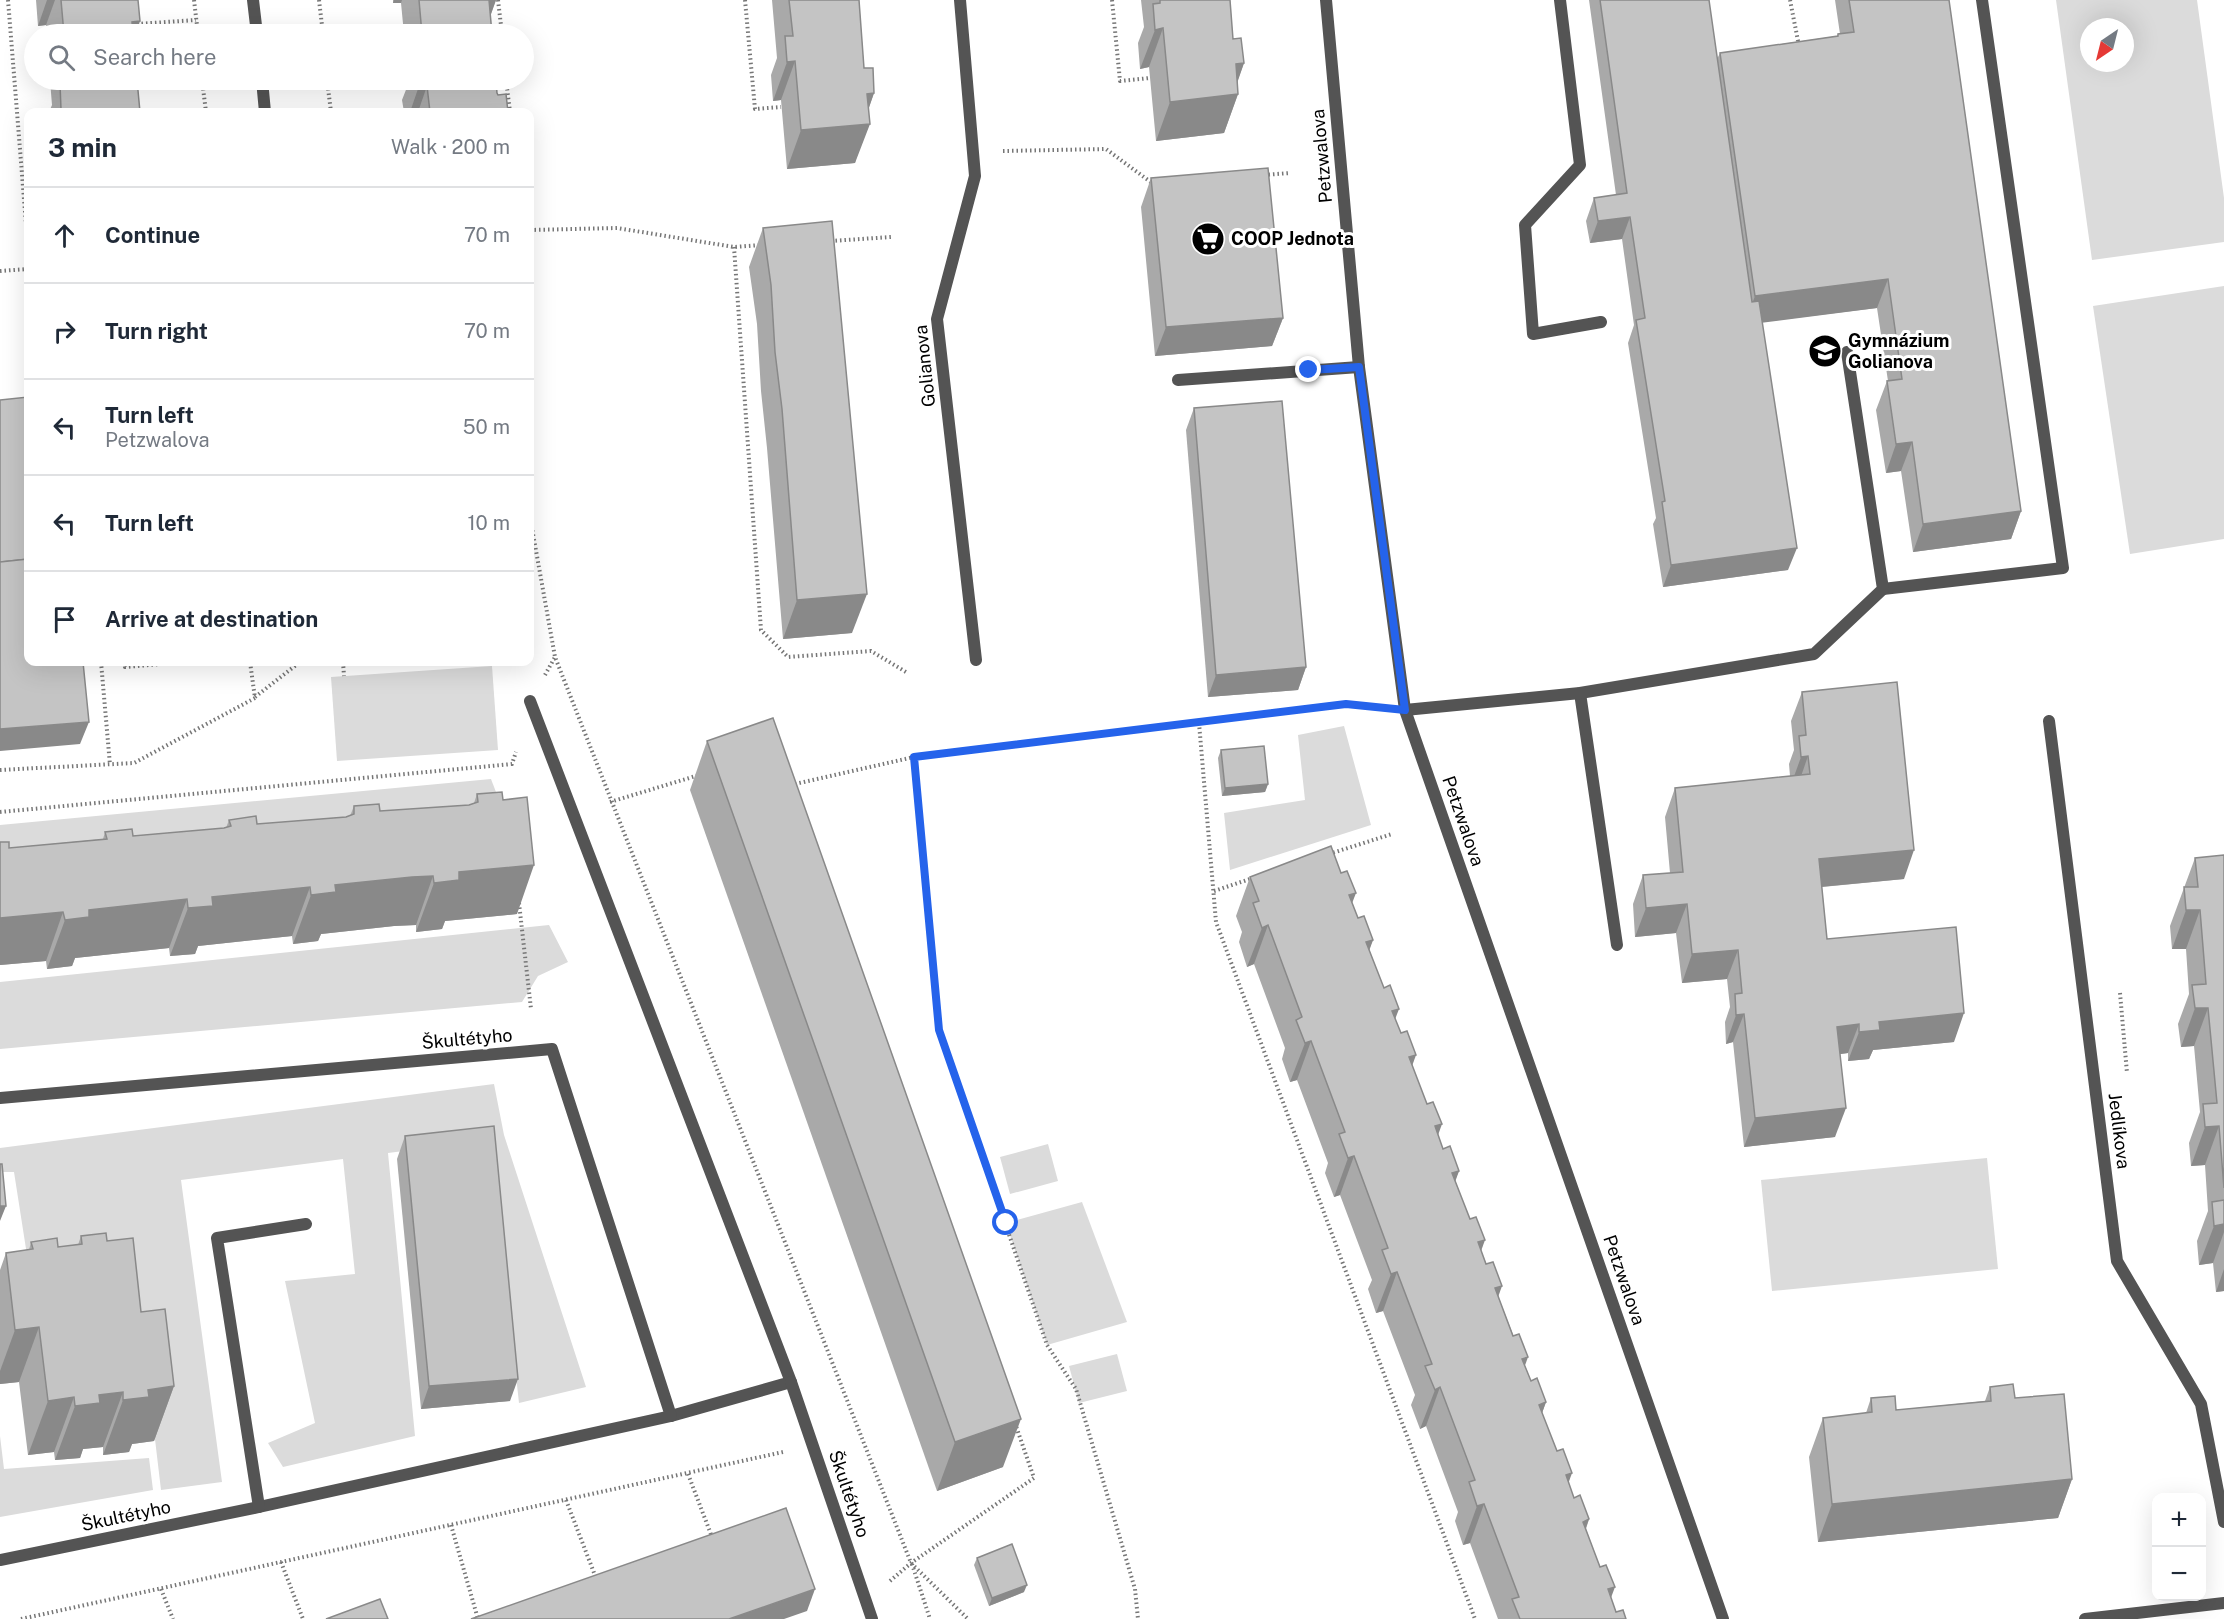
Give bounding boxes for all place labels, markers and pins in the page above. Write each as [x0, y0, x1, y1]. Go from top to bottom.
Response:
supermarket icon: COOP Jednota [1190, 221, 1226, 257]
place label: COOP Jednota [1231, 228, 1354, 249]
place label: Gymnázium Golianova [1848, 330, 1949, 372]
school or university icon: Gymnázium Golianova [1807, 333, 1843, 369]

